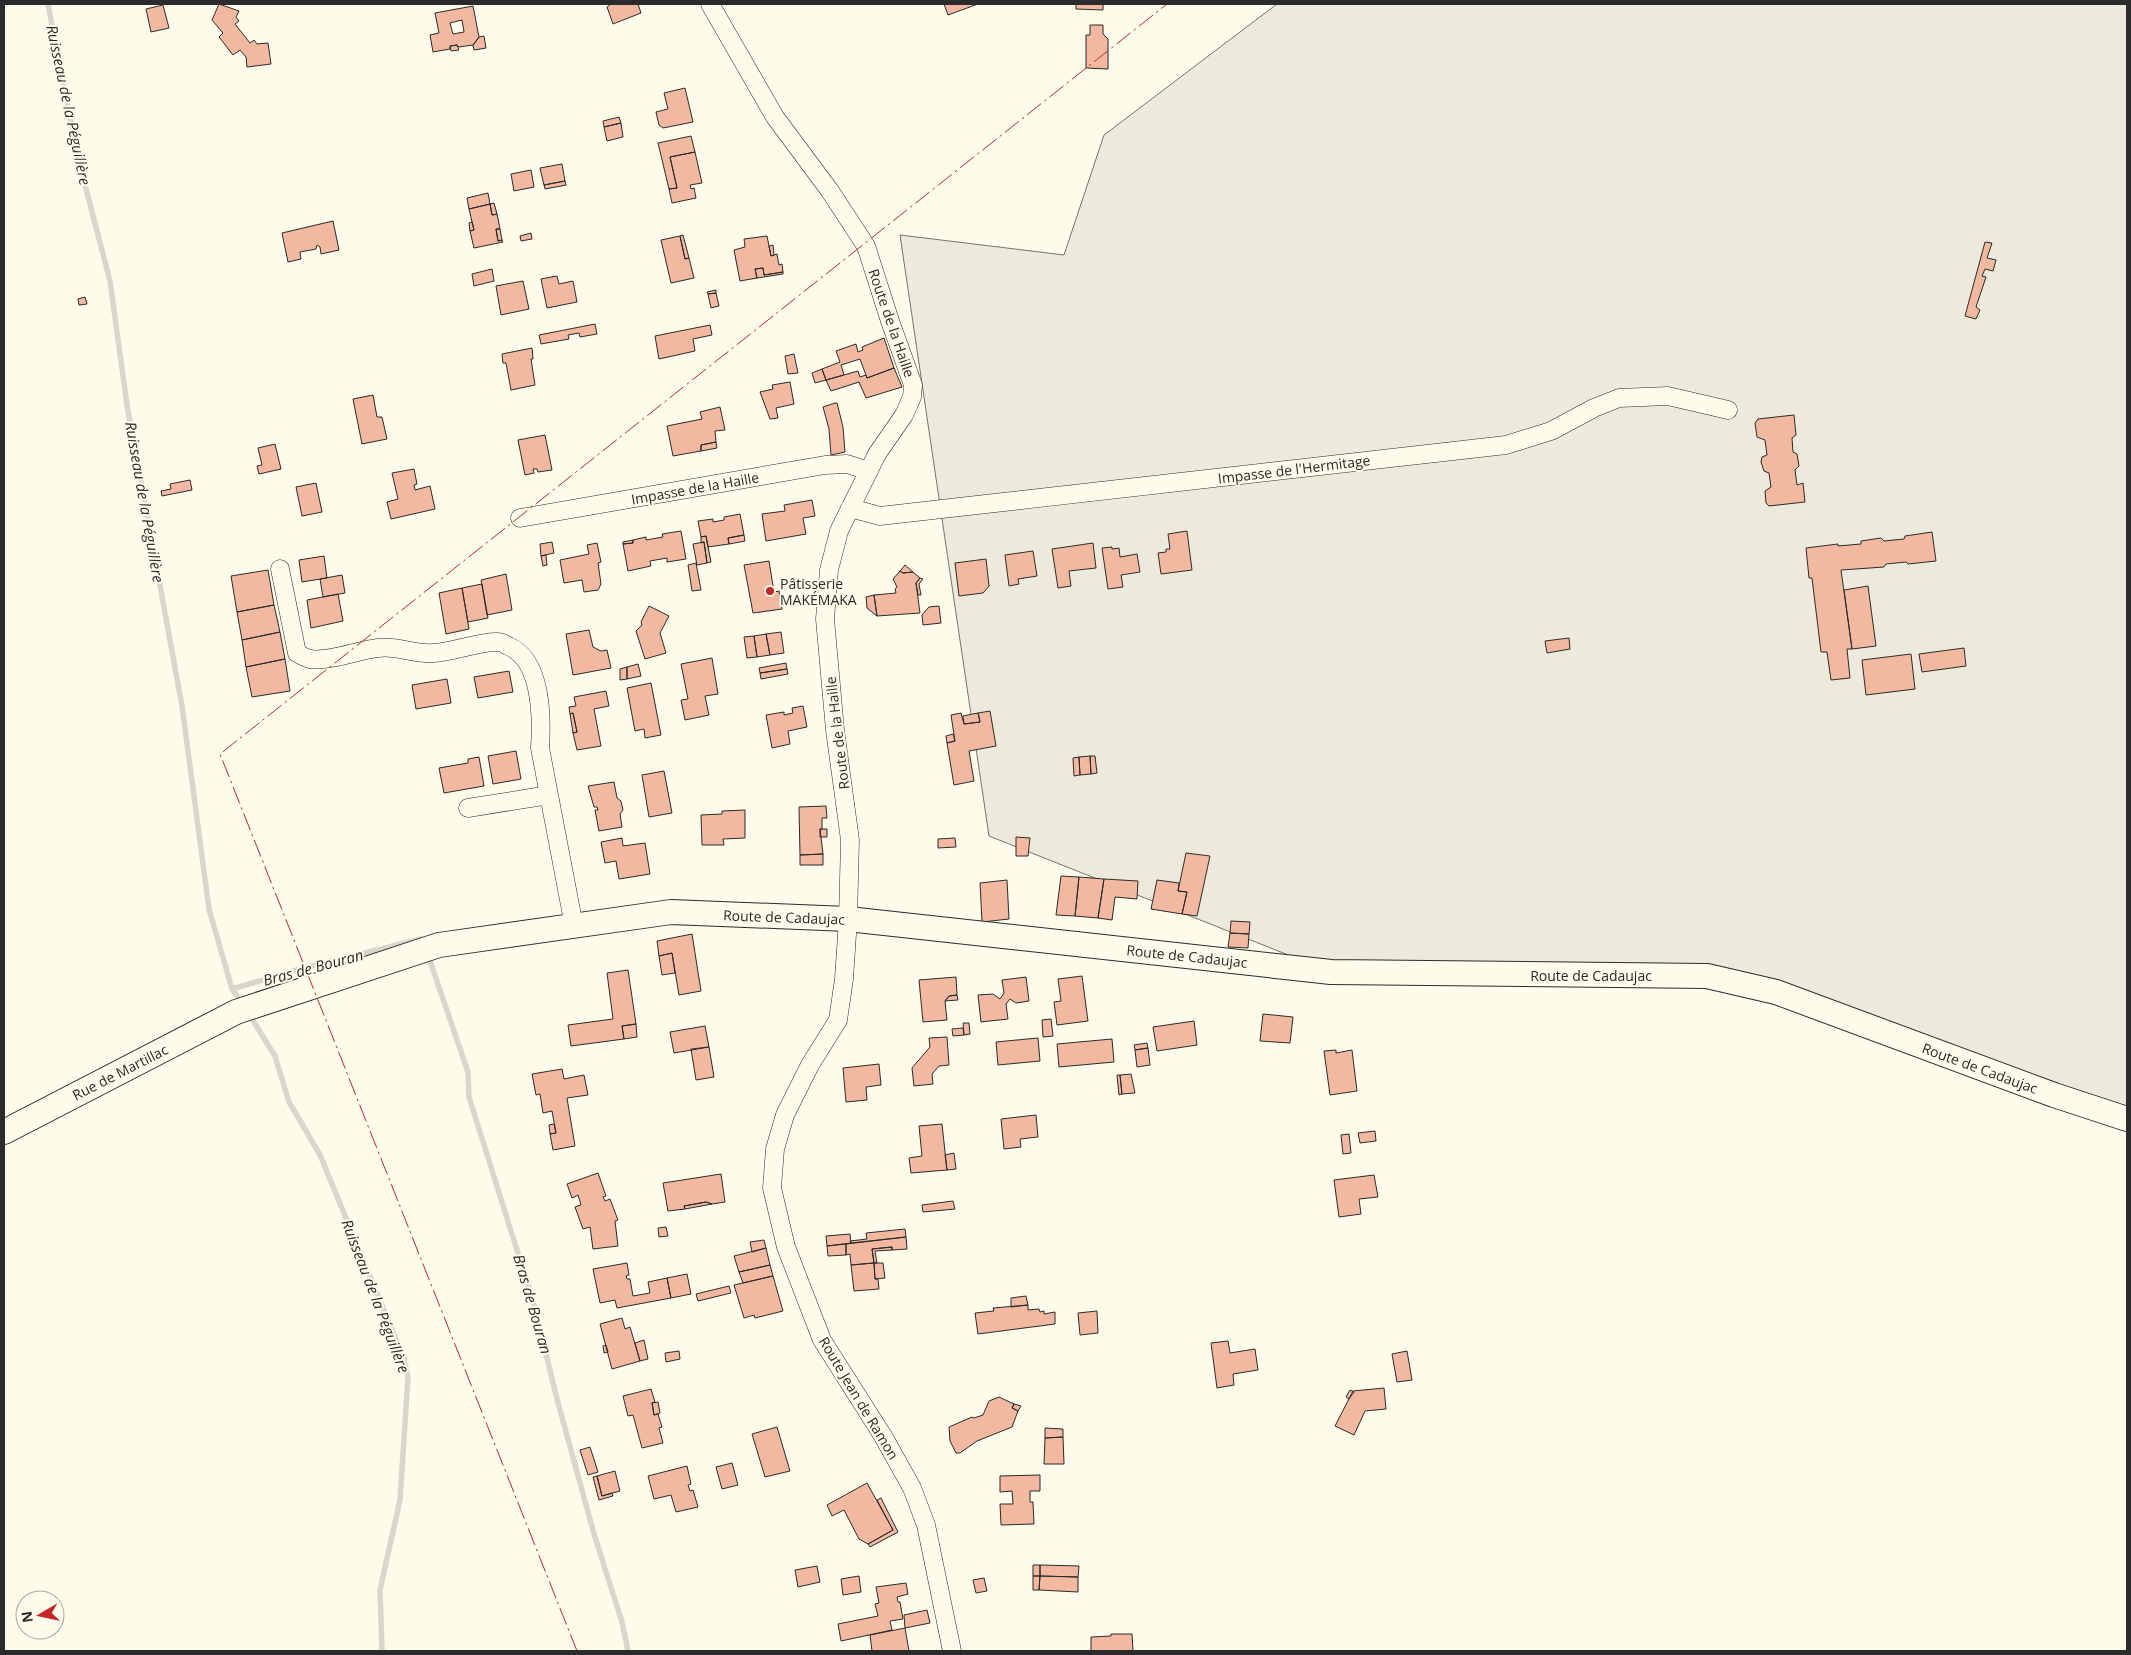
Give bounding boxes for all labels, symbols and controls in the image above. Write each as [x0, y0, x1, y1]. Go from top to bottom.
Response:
water label: Ruisseau de la Péguillère [42, 23, 96, 187]
street label: Route de la Haille [865, 266, 920, 380]
water label: Ruisseau de la Péguillère [121, 420, 169, 585]
street label: Impasse de l'Hermitage [1217, 450, 1371, 488]
street label: Impasse de la Haille [630, 467, 761, 509]
place label: Pâtisserie MAKÉMAKA [780, 574, 857, 609]
marker: Pâtisserie MAKÉMAKA [764, 585, 776, 597]
street label: Route de la Haille [821, 675, 853, 791]
street label: Route de Cadaujac [723, 905, 845, 929]
street label: Route de Cadaujac [1125, 940, 1249, 972]
water label: Bras de Bouran [261, 944, 365, 990]
street label: Route de Cadaujac [1530, 966, 1652, 985]
street label: Route de Cadaujac [1920, 1038, 2041, 1098]
street label: Rue de Martillac [69, 1040, 171, 1104]
water label: Ruisseau de la Péguillère [337, 1216, 415, 1376]
water label: Bras de Bouran [509, 1252, 557, 1356]
street label: Route Jean de Ramon [815, 1333, 903, 1463]
north arrow [15, 1590, 65, 1640]
text: N [16, 1610, 37, 1624]

